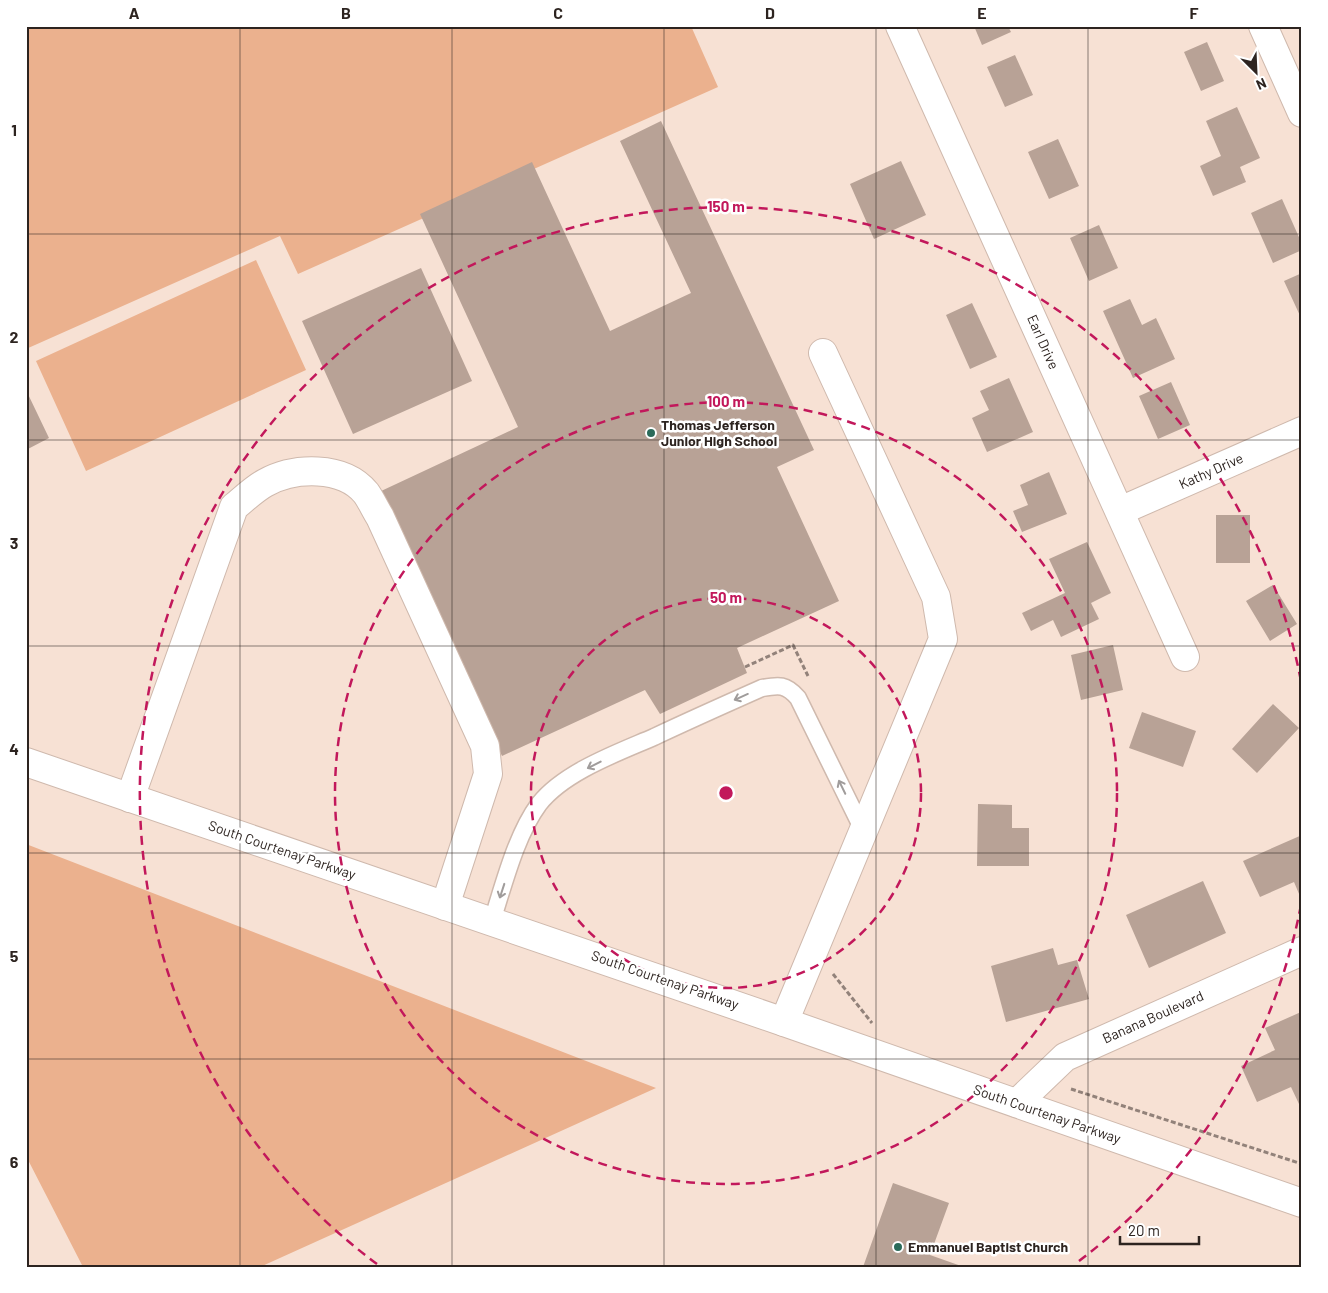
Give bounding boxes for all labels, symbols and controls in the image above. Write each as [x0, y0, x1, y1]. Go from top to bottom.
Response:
text: A [129, 3, 140, 22]
text: B [341, 3, 351, 22]
text: C [553, 3, 563, 22]
text: D [765, 3, 775, 22]
text: E [977, 3, 987, 22]
text: F [1190, 3, 1199, 22]
north arrow [1230, 48, 1280, 98]
text: N [1254, 75, 1269, 94]
text: 1 [11, 120, 17, 139]
text: 150 m [707, 197, 745, 215]
street label: Earl Drive [1024, 312, 1063, 372]
text: 2 [10, 327, 19, 346]
text: 100 m [707, 392, 745, 410]
place label: Thomas Jefferson Junior High School [661, 416, 777, 449]
marker: Thomas Jefferson Junior High School [645, 427, 657, 439]
street label: Kathy Drive [1176, 449, 1246, 492]
text: 3 [10, 533, 18, 552]
text: 50 m [710, 588, 742, 606]
one-way arrow [734, 693, 749, 702]
text: 4 [9, 739, 19, 758]
one-way arrow [587, 761, 602, 770]
one-way arrow [837, 779, 847, 794]
centre of rings [717, 784, 735, 802]
street label: South Courtenay Parkway [206, 816, 359, 883]
one-way arrow [497, 883, 506, 898]
text: 5 [10, 946, 19, 965]
street label: South Courtenay Parkway [589, 946, 742, 1013]
street label: Banana Boulevard [1100, 987, 1206, 1046]
street label: South Courtenay Parkway [971, 1080, 1124, 1147]
text: 6 [10, 1152, 19, 1171]
scale bar [1120, 1213, 1199, 1245]
text: 20 m [1128, 1221, 1160, 1239]
place label: Emmanuel Baptist Church [908, 1238, 1068, 1255]
marker: Emmanuel Baptist Church [892, 1241, 904, 1253]

